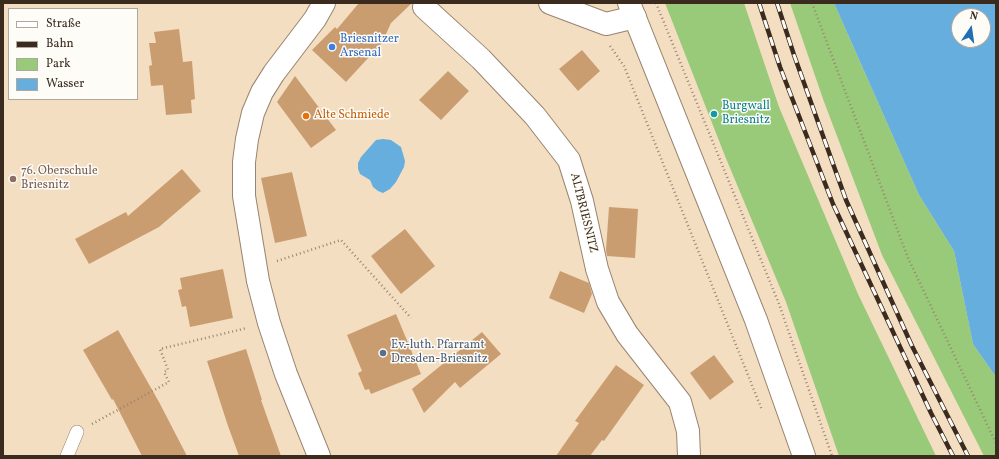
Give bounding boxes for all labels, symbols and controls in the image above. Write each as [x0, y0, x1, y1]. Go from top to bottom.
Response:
legend [8, 8, 138, 100]
north arrow [951, 8, 991, 48]
text: N [968, 9, 979, 25]
text: Straße [46, 16, 81, 32]
place label: Briesnitzer Arsenal [340, 33, 399, 61]
text: Bahn [46, 36, 74, 52]
marker: Briesnitzer Arsenal [327, 42, 337, 52]
text: Park [46, 56, 71, 72]
text: Wasser [46, 76, 84, 92]
place label: Burgwall Briesnitz [722, 100, 770, 128]
place label: Alte Schmiede [314, 109, 389, 123]
marker: Burgwall Briesnitz [709, 109, 719, 119]
marker: Alte Schmiede [301, 111, 311, 121]
place label: 76. Oberschule Briesnitz [21, 165, 98, 193]
street label: ALTBRIESNITZ [566, 171, 600, 255]
marker: 76. Oberschule Briesnitz [8, 174, 18, 184]
place label: Ev.-luth. Pfarramt Dresden-Briesnitz [391, 339, 488, 367]
marker: Ev.-luth. Pfarramt Dresden-Briesnitz [378, 348, 388, 358]

